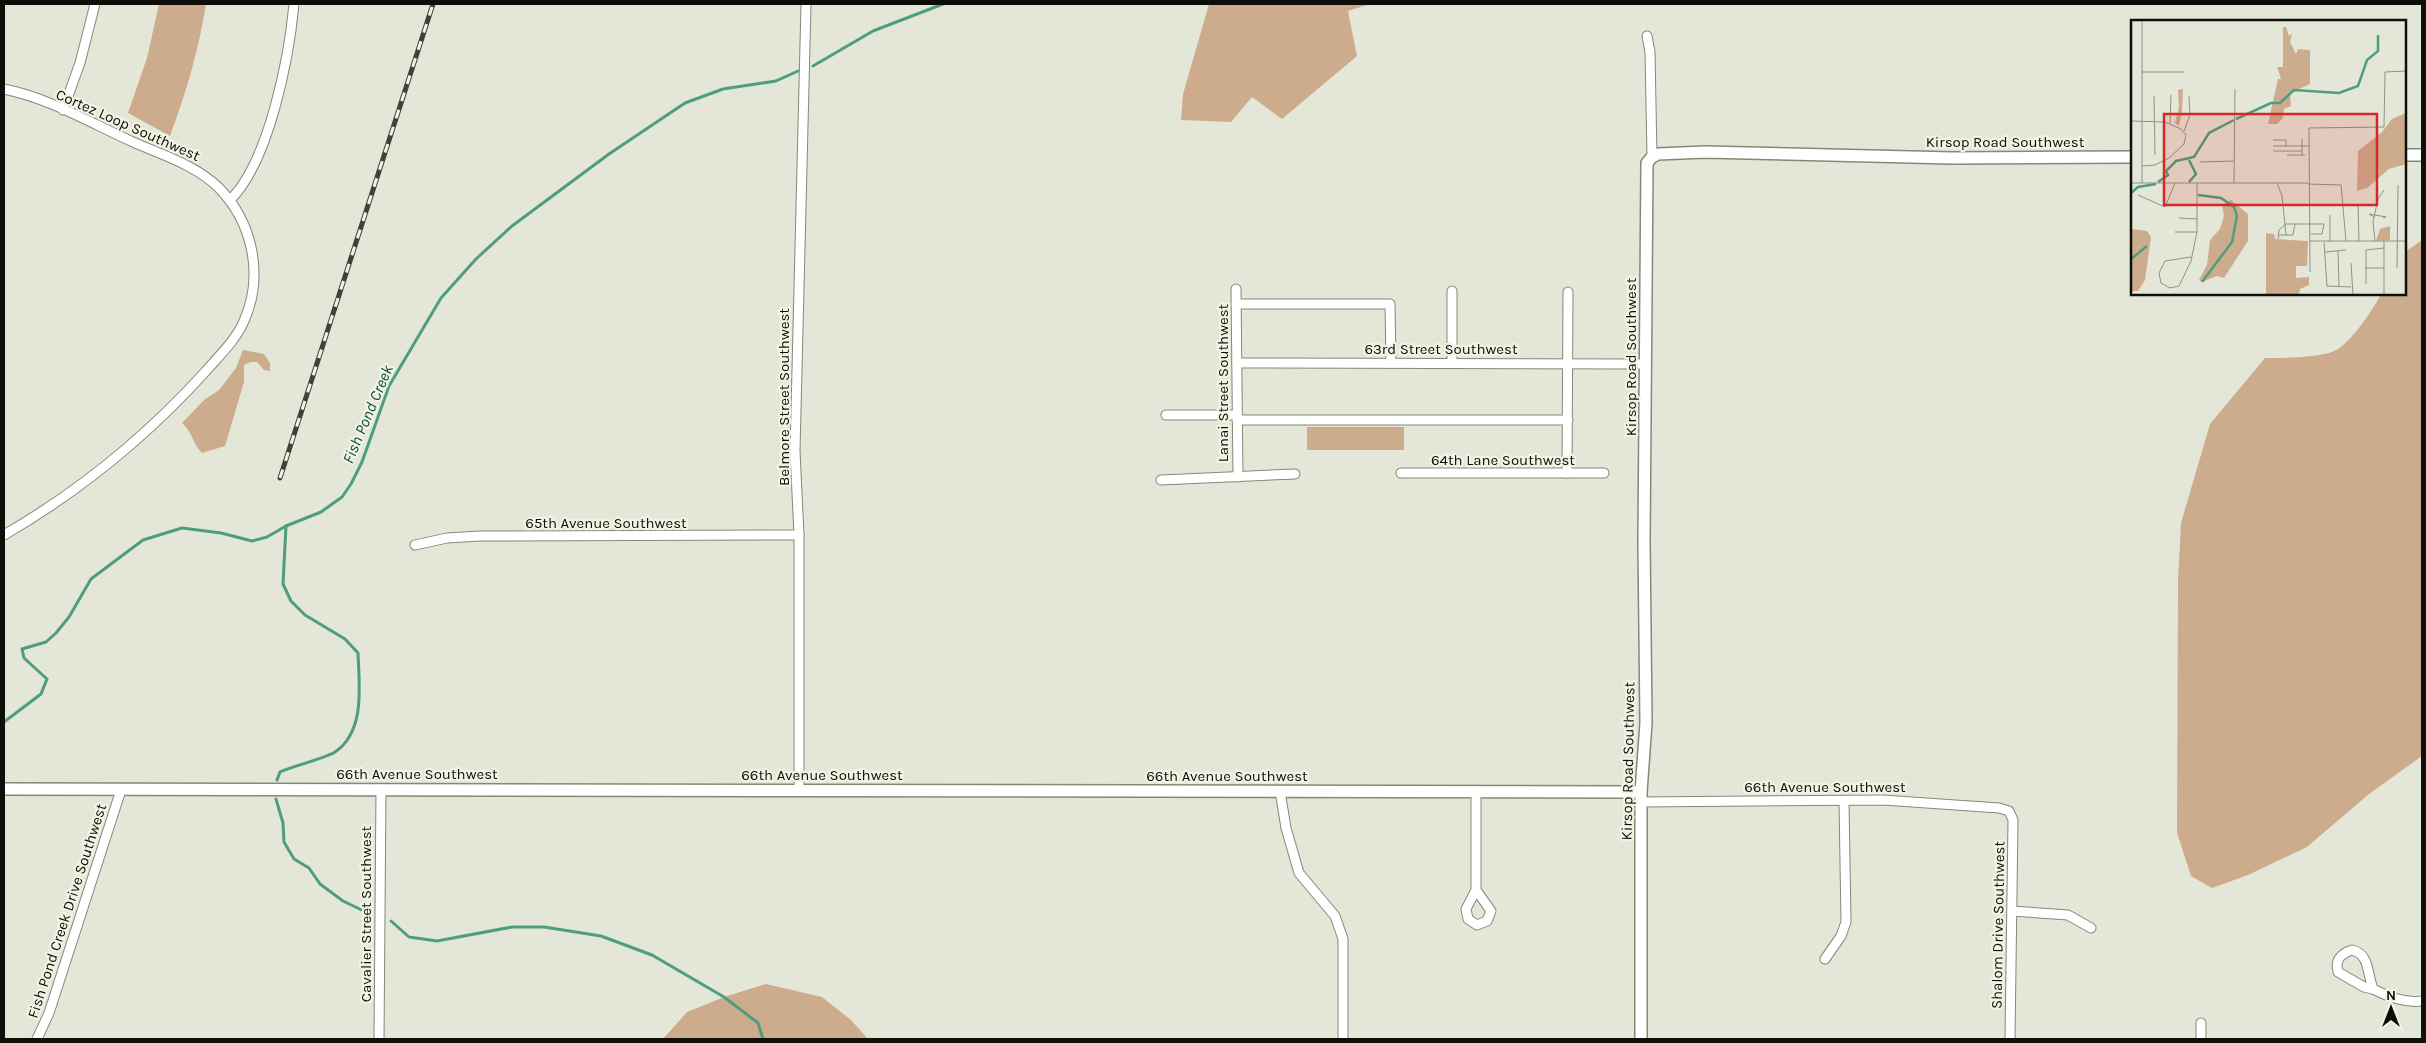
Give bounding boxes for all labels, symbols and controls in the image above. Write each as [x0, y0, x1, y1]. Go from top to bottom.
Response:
inset map [2131, 20, 2406, 295]
street label: Cortez Loop Southwest [53, 85, 203, 165]
street label: Kirsop Road Southwest [1926, 133, 2085, 151]
street label: Kirsop Road Southwest [1622, 277, 1640, 436]
street label: Lanai Street Southwest [1214, 303, 1232, 462]
street label: Belmore Street Southwest [775, 308, 793, 486]
street label: 63rd Street Southwest [1364, 340, 1518, 358]
water label: Fish Pond Creek [338, 361, 397, 466]
street label: 64th Lane Southwest [1431, 451, 1575, 469]
street label: 65th Avenue Southwest [525, 514, 687, 532]
street label: Kirsop Road Southwest [1618, 681, 1638, 840]
street label: 66th Avenue Southwest [336, 765, 498, 783]
street label: 66th Avenue Southwest [741, 766, 903, 784]
street label: 66th Avenue Southwest [1146, 767, 1308, 785]
street label: 66th Avenue Southwest [1744, 778, 1906, 796]
street label: Fish Pond Creek Drive Southwest [24, 801, 110, 1021]
street label: Cavalier Street Southwest [357, 825, 375, 1002]
street label: Shalom Drive Southwest [1988, 840, 2008, 1009]
north arrow [2366, 983, 2416, 1033]
text: N [2386, 987, 2396, 1004]

